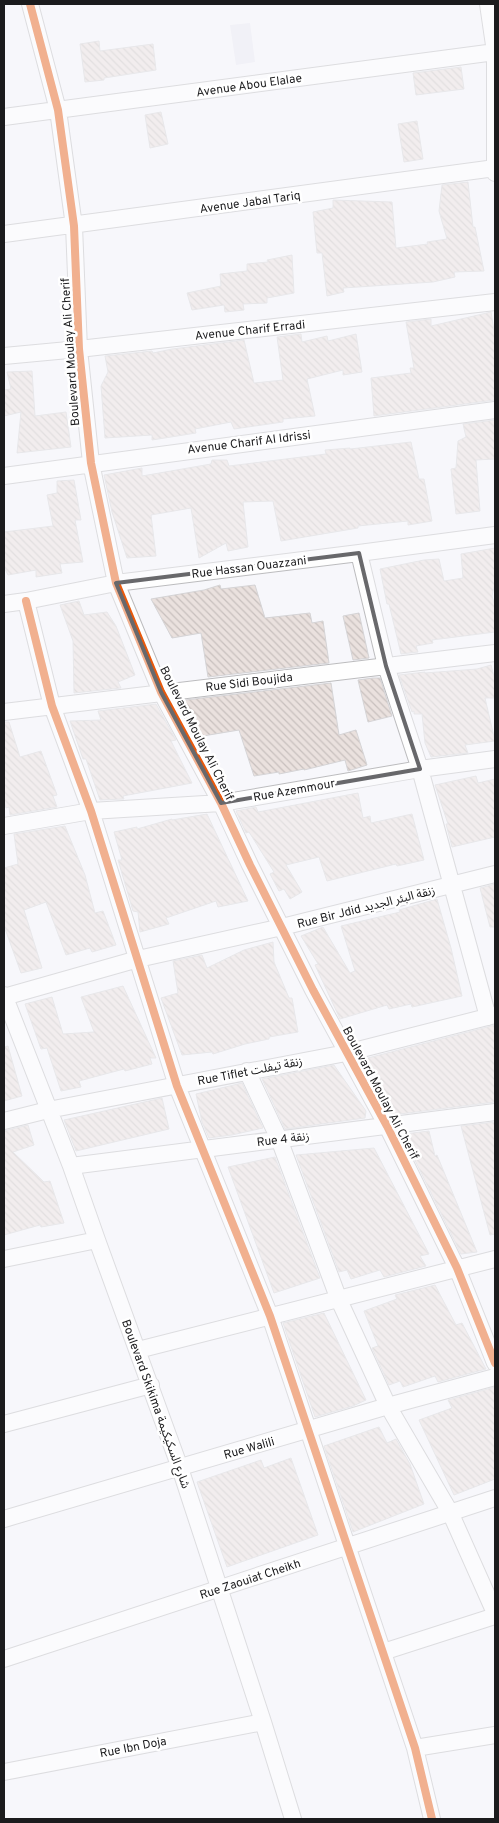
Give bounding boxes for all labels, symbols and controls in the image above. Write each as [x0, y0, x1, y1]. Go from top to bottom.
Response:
street label: Avenue Abou Elalae [195, 71, 303, 101]
street label: Avenue Jabal Tariq [199, 188, 302, 218]
street label: Boulevard Moulay Ali Cherif [58, 277, 84, 427]
street label: Avenue Charif Erradi [194, 317, 306, 345]
street label: Avenue Charif Al Idrissi [187, 427, 312, 459]
street label: Rue Hassan Ouazzani [191, 553, 307, 583]
street label: Boulevard Moulay Ali Cherif [155, 664, 237, 803]
street label: Rue Sidi Boujida [205, 670, 294, 696]
street label: Rue Azemmour [252, 776, 337, 806]
street label: Rue Bir Jdid زنقة البئر الجديد [296, 883, 437, 933]
street label: Boulevard Moulay Ali Cherif [338, 1024, 422, 1163]
street label: Rue Tiflet زنقة تيفلت [196, 1054, 304, 1090]
street label: Rue 4 زنقة [256, 1129, 310, 1151]
street label: Boulevard Skikima شارع السكيكيمة [117, 1318, 193, 1491]
street label: Rue Walili [222, 1434, 276, 1464]
street label: Rue Zaouiat Cheikh [198, 1556, 303, 1604]
street label: Rue Ibn Doja [99, 1734, 168, 1762]

